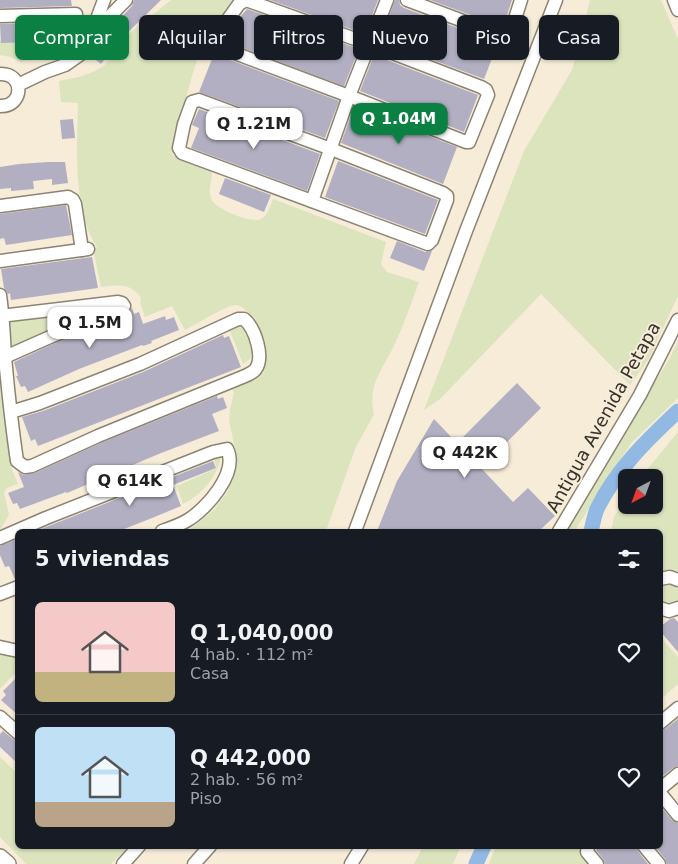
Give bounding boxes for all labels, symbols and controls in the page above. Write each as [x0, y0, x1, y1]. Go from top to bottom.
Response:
chip: Comprar [15, 15, 129, 60]
chip: Alquilar [139, 15, 244, 60]
chip: Filtros [254, 15, 343, 60]
chip: Nuevo [353, 15, 447, 60]
chip: Piso [457, 15, 529, 60]
chip: Casa [539, 15, 619, 60]
pin: Q 1.04M [353, 102, 445, 145]
pin: Q 1.21M [208, 108, 300, 150]
text: Q 1.04M [362, 109, 436, 128]
text: Q 1.21M [217, 114, 291, 133]
pin: Q 1.5M [49, 306, 131, 349]
text: Q 1.5M [58, 313, 122, 332]
street label: Antigua Avenida Petapa [542, 318, 664, 516]
pin: Q 442K [424, 436, 506, 479]
text: Q 442K [433, 443, 497, 462]
pin: Q 614K [89, 464, 171, 507]
north arrow [618, 469, 662, 514]
map controls [618, 469, 663, 514]
text: Q 614K [98, 471, 162, 490]
icon: filters [615, 545, 643, 573]
text: 5 viviendas [35, 547, 170, 571]
text: Q 1,040,000 [190, 621, 333, 645]
icon: home [75, 622, 135, 682]
icon: heart [615, 638, 643, 666]
text: 4 hab. · 112 m² [190, 645, 313, 664]
text: Casa [190, 664, 229, 683]
text: Q 442,000 [190, 746, 311, 770]
icon: home [75, 747, 135, 807]
icon: heart [615, 763, 643, 791]
text: 2 hab. · 56 m² [190, 770, 303, 789]
text: Piso [190, 789, 222, 808]

